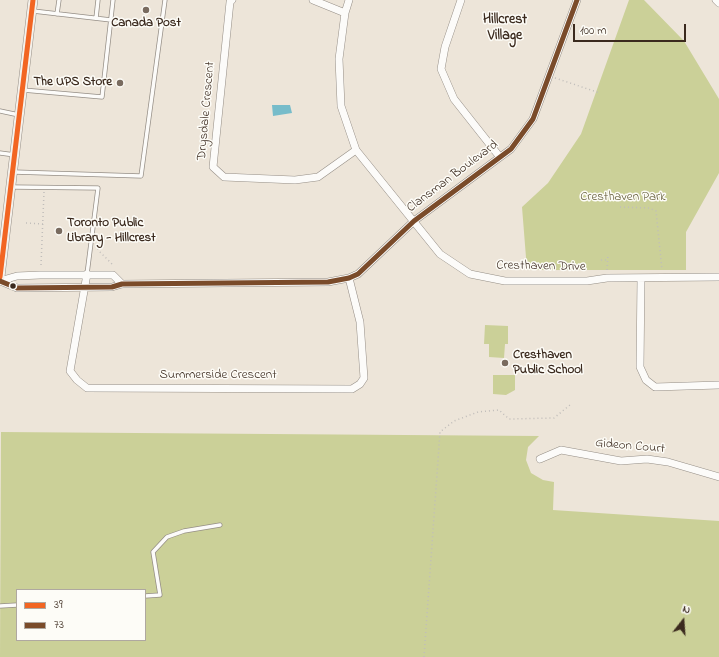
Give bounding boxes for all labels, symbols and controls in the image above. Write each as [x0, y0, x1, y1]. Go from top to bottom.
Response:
marker: Canada Post [141, 5, 151, 15]
district label: Hillcrest Village [483, 13, 527, 46]
place label: Canada Post [111, 16, 181, 32]
scale bar [575, 16, 688, 42]
text: 100 m [580, 22, 607, 40]
street label: Drysdale Crescent [195, 61, 219, 161]
place label: The UPS Store [33, 75, 112, 91]
marker: The UPS Store [115, 78, 125, 88]
street label: Clansman Boulevard [404, 138, 502, 216]
park label: Cresthaven Park [580, 190, 666, 206]
place label: Toronto Public Library - Hillcrest [67, 216, 156, 247]
marker: Toronto Public Library - Hillcrest [54, 226, 64, 236]
street label: Cresthaven Drive [496, 258, 586, 276]
unlabelled marker [8, 281, 18, 291]
place label: Cresthaven Public School [513, 348, 583, 379]
marker: Cresthaven Public School [500, 358, 510, 368]
street label: Summerside Crescent [159, 368, 277, 384]
street label: Gideon Court [595, 436, 665, 458]
legend [16, 589, 146, 641]
text: 39 [54, 596, 63, 614]
north arrow [663, 601, 703, 641]
text: N [681, 601, 692, 618]
text: 73 [54, 616, 64, 634]

